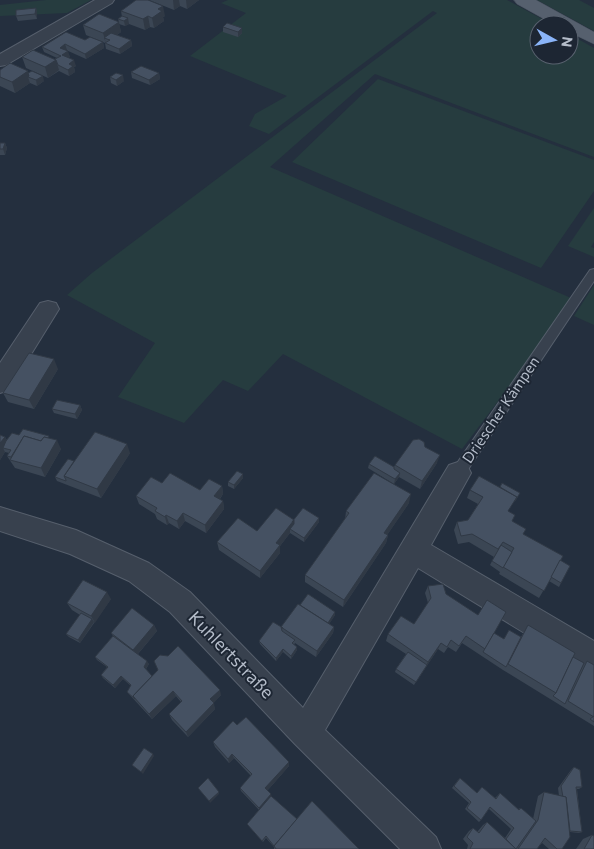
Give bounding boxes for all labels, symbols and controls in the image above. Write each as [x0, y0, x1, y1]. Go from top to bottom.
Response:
north arrow [529, 15, 579, 65]
text: N [558, 35, 577, 48]
street label: Driescher Kämpen [458, 353, 543, 466]
street label: Kuhlertstraße [184, 606, 279, 703]

